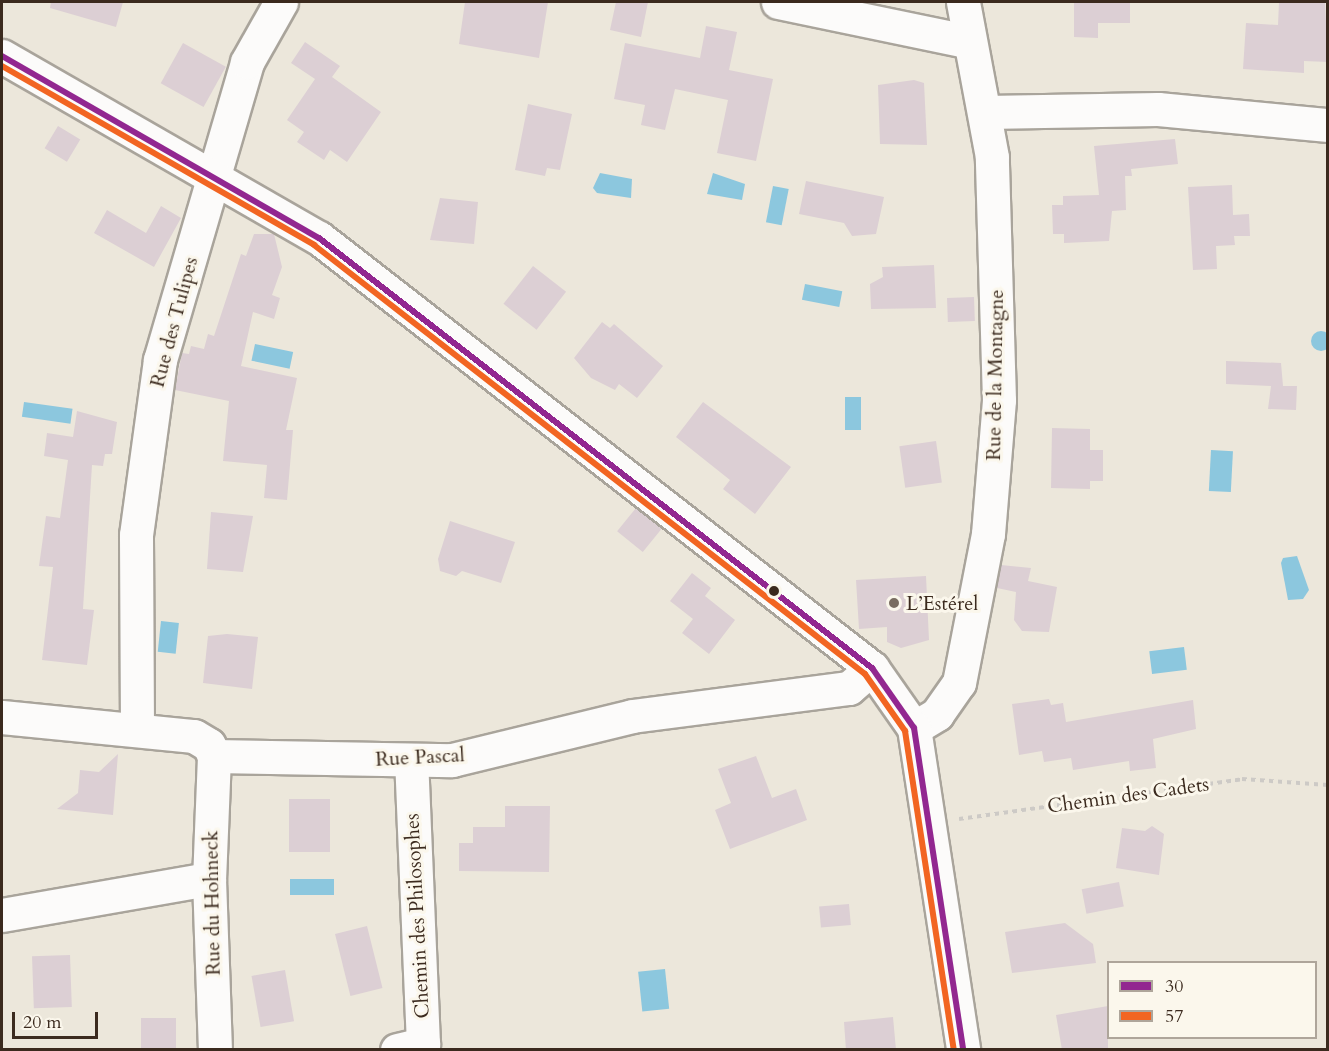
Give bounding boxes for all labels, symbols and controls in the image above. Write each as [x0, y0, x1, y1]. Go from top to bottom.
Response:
street label: Rue des Tulipes [145, 254, 203, 390]
street label: Rue de la Montagne [982, 289, 1008, 461]
unlabelled marker [768, 585, 780, 597]
place label: L’Estérel [906, 591, 978, 615]
marker: L’Estérel [887, 596, 901, 610]
street label: Rue Pascal [375, 743, 465, 771]
street label: Chemin des Cadets [1046, 772, 1210, 818]
street label: Chemin des Philosophes [400, 813, 434, 1019]
street label: Rue du Hohneck [199, 830, 225, 976]
legend [1107, 961, 1317, 1039]
text: 30 [1165, 974, 1183, 999]
scale bar [15, 1000, 100, 1038]
text: 57 [1165, 1004, 1183, 1029]
text: 20 m [23, 1010, 62, 1035]

